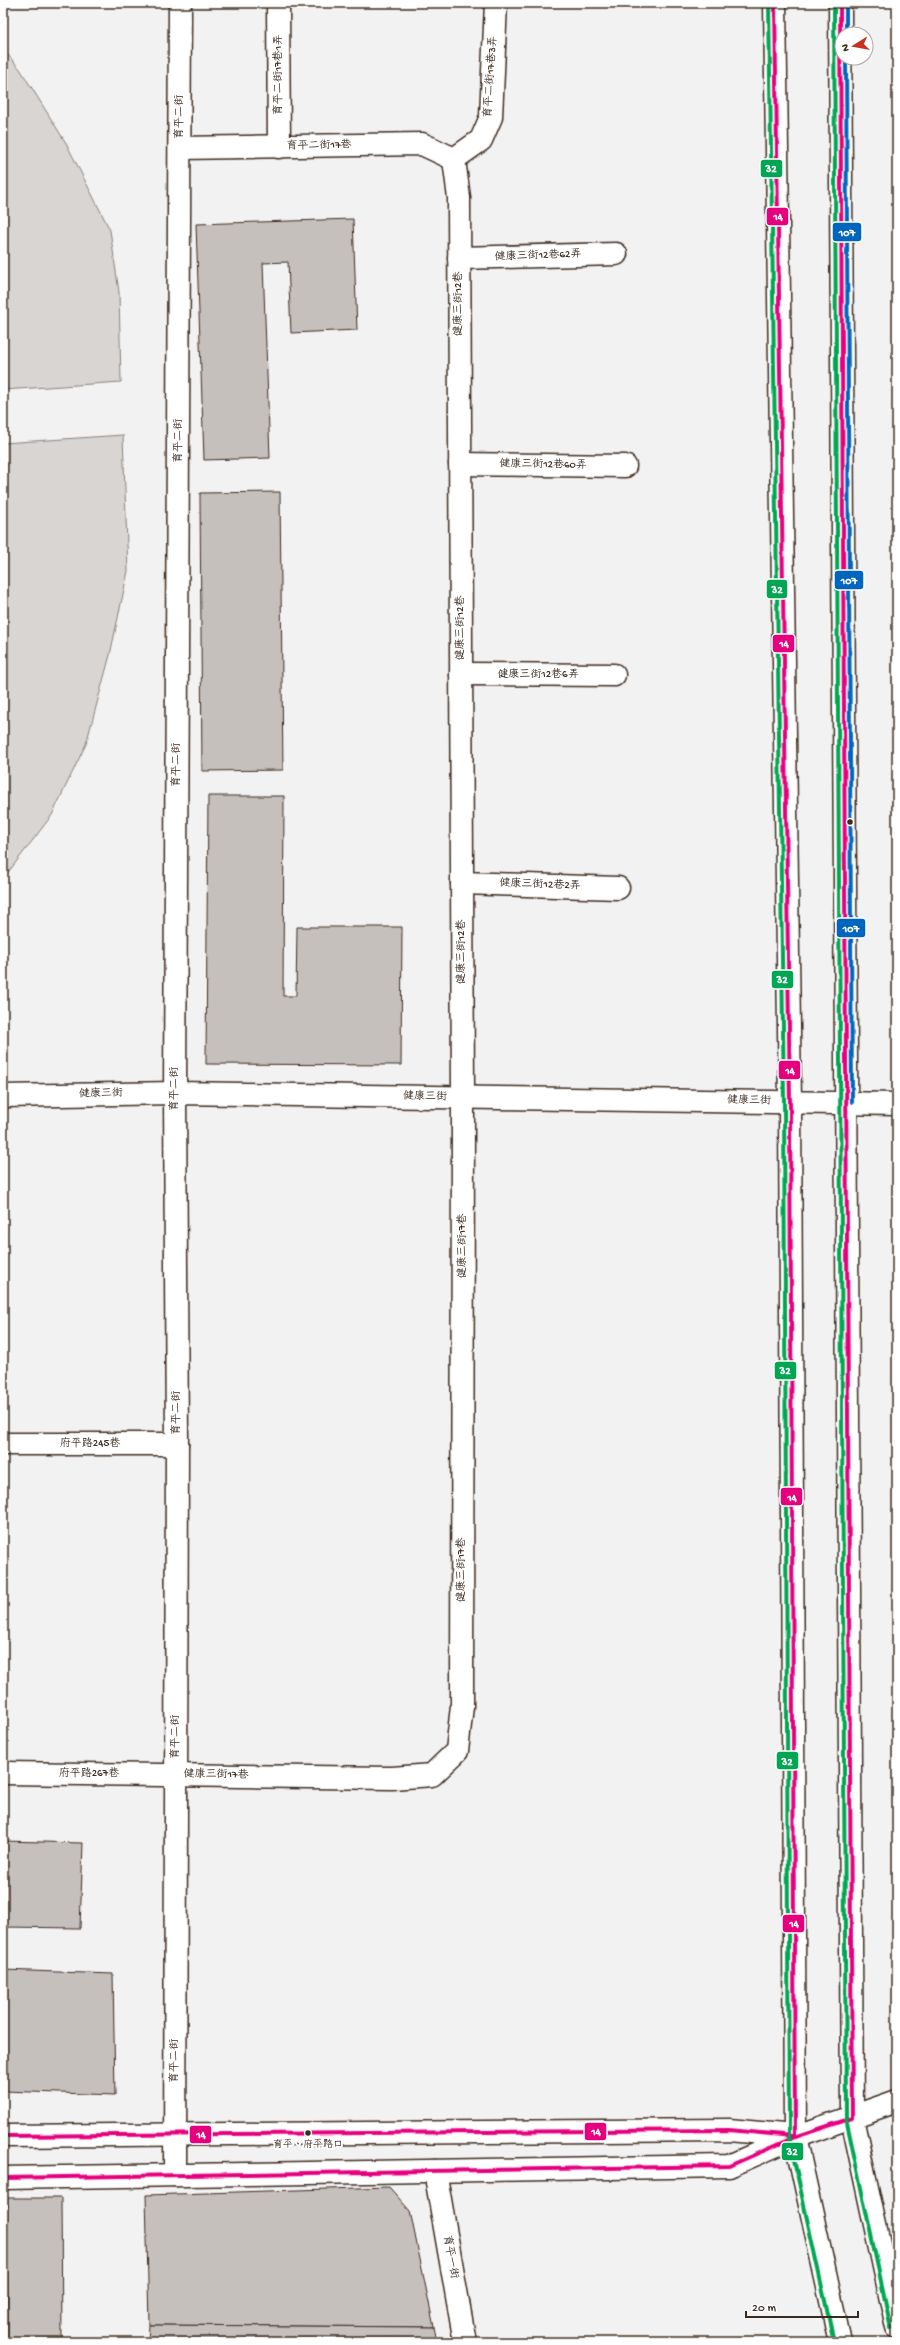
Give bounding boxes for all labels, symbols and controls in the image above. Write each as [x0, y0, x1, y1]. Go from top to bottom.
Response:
north arrow [834, 26, 874, 66]
street label: 育平二街17巷1弄 [272, 35, 285, 115]
street label: 育平二街17巷3弄 [481, 36, 500, 118]
text: N [840, 43, 853, 52]
street label: 育平二街 [173, 94, 186, 139]
street label: 育平二街17巷 [286, 138, 352, 153]
line badge: 32 [760, 159, 783, 178]
text: 32 [764, 164, 777, 176]
line badge: 14 [766, 207, 789, 226]
text: 14 [772, 212, 784, 224]
line badge: 107 [832, 222, 862, 242]
text: 107 [838, 228, 856, 240]
street label: 健康三街12巷62弄 [494, 247, 582, 264]
street label: 健康三街12巷 [452, 272, 465, 336]
street label: 育平二街 [172, 418, 185, 463]
street label: 健康三街12巷60弄 [499, 457, 587, 472]
line badge: 107 [834, 570, 864, 590]
text: 107 [840, 576, 858, 588]
line badge: 32 [766, 579, 788, 599]
text: 32 [770, 585, 783, 597]
street label: 健康三街12巷 [454, 596, 467, 660]
line badge: 14 [772, 634, 795, 653]
text: 14 [778, 639, 790, 651]
street label: 健康三街12巷6弄 [497, 668, 579, 681]
street label: 育平二街 [170, 742, 183, 787]
unlabelled marker [845, 817, 855, 827]
street label: 健康三街12巷2弄 [499, 877, 581, 892]
line badge: 107 [836, 918, 866, 938]
street label: 健康三街12巷 [455, 920, 468, 984]
text: 107 [842, 924, 860, 936]
line badge: 32 [771, 970, 794, 989]
text: 32 [775, 975, 788, 987]
line badge: 14 [778, 1060, 801, 1080]
street label: 育平二街 [168, 1066, 181, 1111]
text: 14 [784, 1066, 796, 1078]
street label: 健康三街 [79, 1087, 124, 1100]
street label: 健康三街 [403, 1090, 448, 1103]
street label: 健康三街 [727, 1094, 772, 1107]
street label: 健康三街17巷 [456, 1213, 469, 1279]
line badge: 32 [774, 1361, 797, 1380]
text: 32 [778, 1366, 791, 1378]
street label: 育平二街 [170, 1390, 183, 1435]
street label: 府平路245巷 [60, 1437, 120, 1450]
line badge: 14 [780, 1487, 803, 1506]
text: 14 [786, 1493, 798, 1505]
street label: 健康三街17巷 [455, 1537, 468, 1603]
street label: 育平二街 [169, 1714, 182, 1759]
line badge: 32 [776, 1751, 799, 1770]
text: 32 [780, 1757, 793, 1769]
street label: 府平路267巷 [59, 1767, 119, 1780]
street label: 健康三街17巷 [183, 1767, 249, 1782]
line badge: 14 [782, 1914, 805, 1933]
text: 14 [788, 1919, 800, 1931]
street label: 育平二街 [168, 2038, 181, 2083]
line badge: 14 [584, 2122, 607, 2141]
line badge: 14 [189, 2125, 212, 2144]
text: 14 [590, 2127, 602, 2139]
marker: 育平、府平路口 [303, 2128, 313, 2138]
text: 14 [195, 2130, 207, 2142]
place label: 育平、府平路口 [273, 2138, 343, 2151]
line badge: 32 [781, 2142, 804, 2161]
text: 32 [785, 2147, 798, 2159]
street label: 育平一街 [440, 2234, 461, 2281]
scale bar [746, 2293, 858, 2319]
text: 20 m [752, 2302, 777, 2316]

